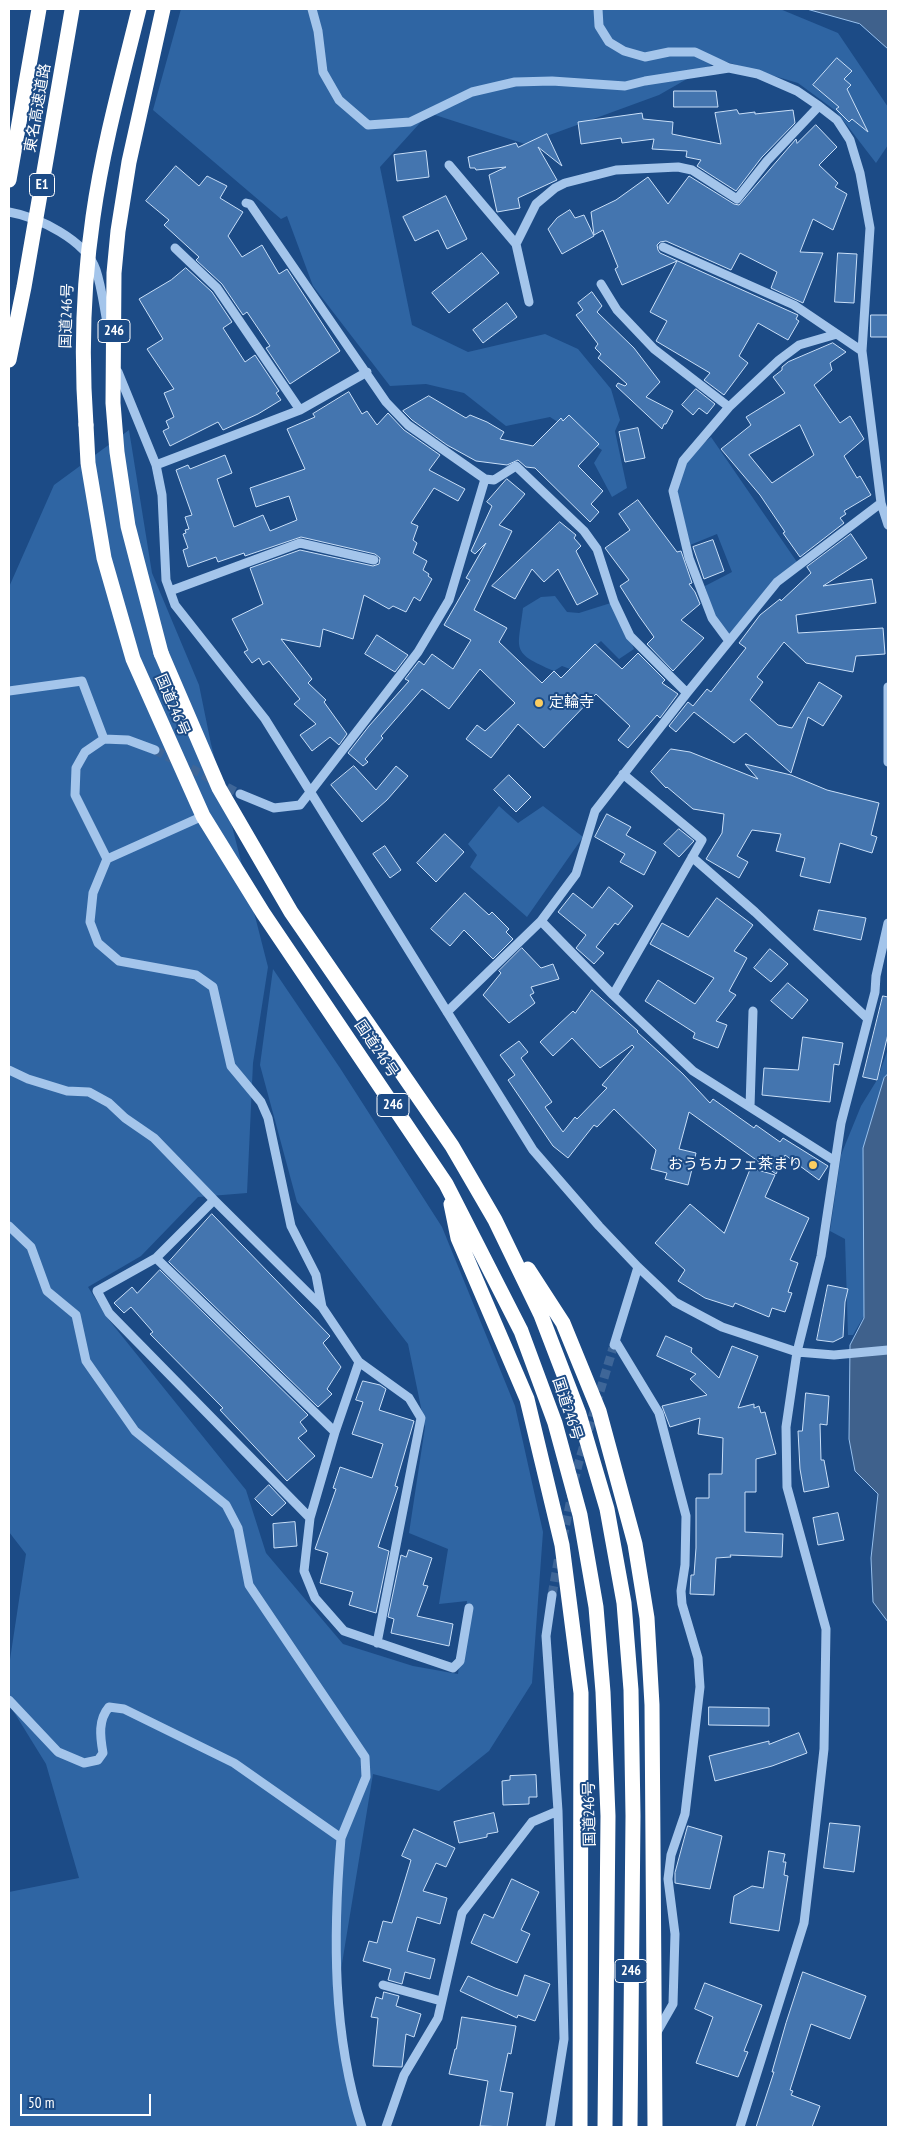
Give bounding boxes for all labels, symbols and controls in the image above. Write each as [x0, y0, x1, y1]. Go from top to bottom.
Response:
street label: 東名高速道路 [21, 62, 55, 154]
road number: E1 [30, 174, 54, 196]
street label: 国道246号 [57, 283, 77, 349]
road number: 246 [98, 320, 130, 342]
street label: 国道246号 [151, 671, 193, 739]
place label: 定輪寺 [549, 694, 594, 712]
marker: 定輪寺 [533, 697, 545, 709]
street label: 国道246号 [350, 1017, 402, 1081]
road number: 246 [377, 1094, 409, 1116]
place label: おうちカフェ茶まり [668, 1156, 803, 1174]
marker: おうちカフェ茶まり [807, 1159, 819, 1171]
street label: 国道246号 [548, 1375, 586, 1443]
street label: 国道246号 [580, 1781, 600, 1847]
road number: 246 [615, 1960, 647, 1982]
scale bar [22, 2084, 154, 2116]
text: 50 m [28, 2093, 54, 2112]

